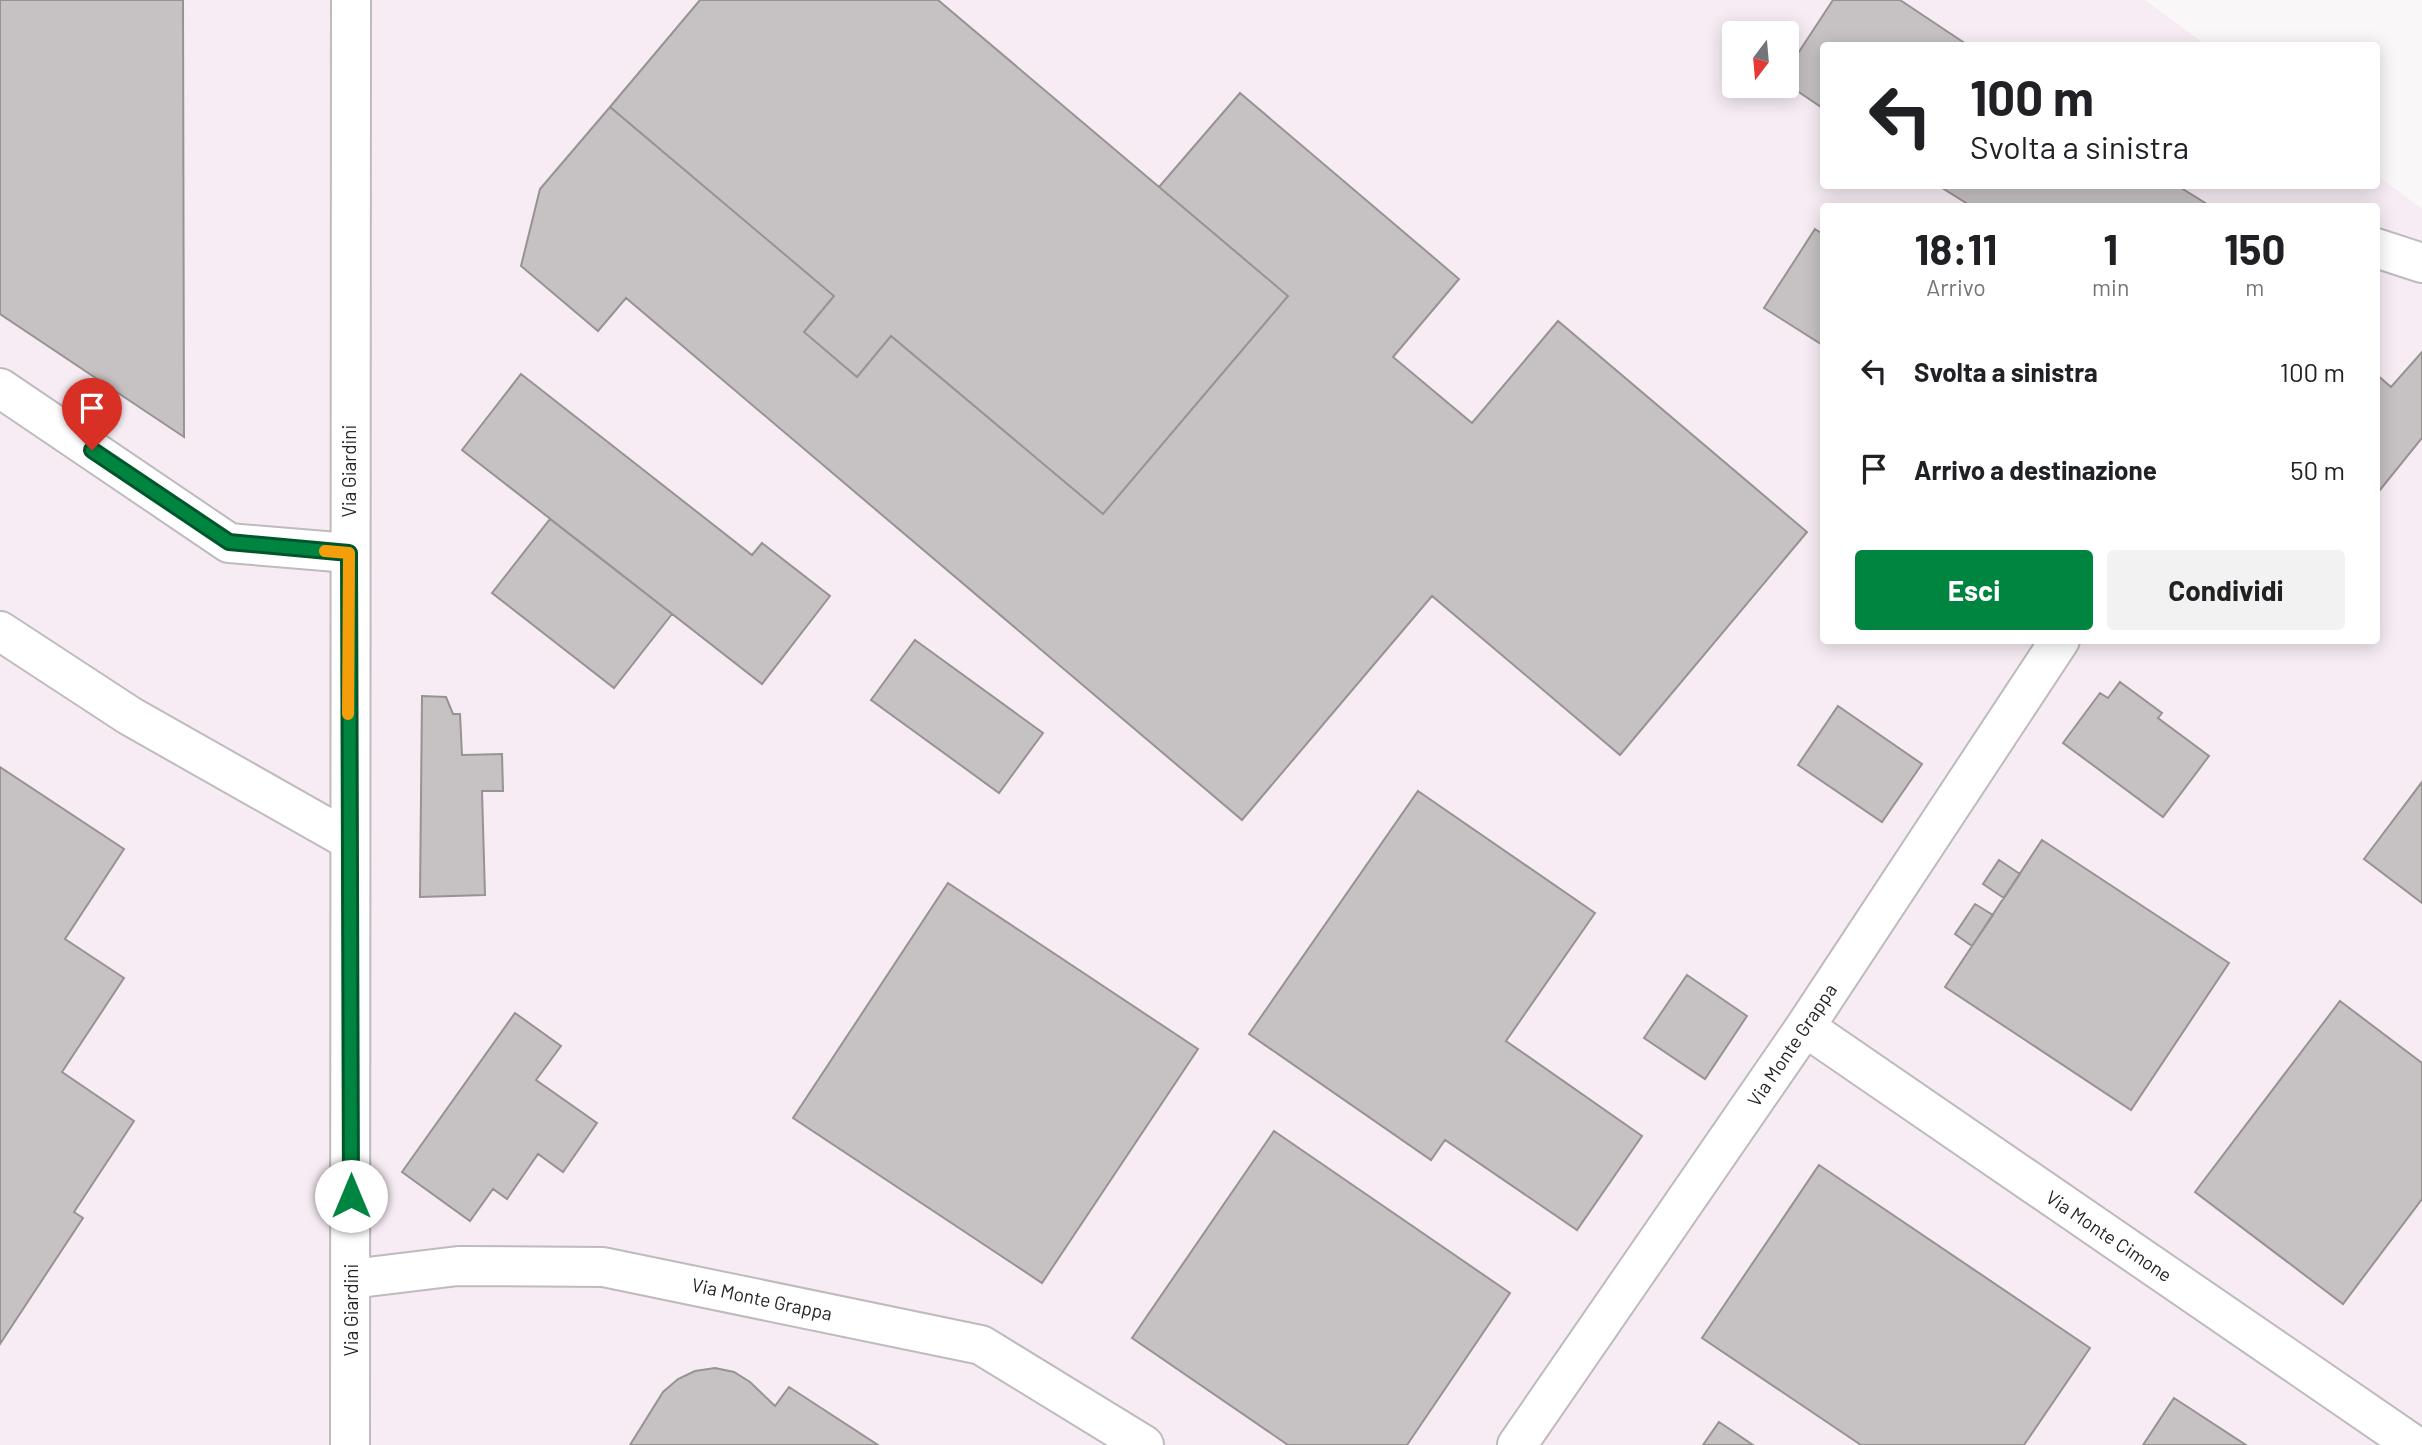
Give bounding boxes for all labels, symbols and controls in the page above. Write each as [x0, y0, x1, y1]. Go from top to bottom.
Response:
north arrow [1722, 21, 1799, 98]
map controls [1722, 21, 1799, 98]
text: 100 m [1970, 67, 2094, 126]
icon: left [1855, 70, 1946, 161]
text: Svolta a sinistra [1970, 127, 2189, 165]
text: 18:11 [1915, 223, 1998, 273]
text: 1 [2103, 223, 2118, 273]
text: 150 [2224, 223, 2285, 273]
text: Arrivo [1926, 273, 1986, 301]
text: min [2092, 273, 2129, 301]
text: m [2245, 273, 2264, 301]
icon: left [1855, 352, 1893, 390]
text: Svolta a sinistra [1914, 356, 2098, 387]
text: 100 m [2280, 356, 2345, 387]
pin [62, 378, 122, 450]
icon: arrive [73, 389, 111, 427]
street label: Via Giardini [337, 425, 360, 517]
icon: arrive [1855, 450, 1893, 488]
text: Arrivo a destinazione [1914, 454, 2157, 485]
text: 50 m [2290, 454, 2345, 485]
button: Esci [1855, 550, 2093, 630]
button: Condividi [2107, 550, 2345, 630]
street label: Via Monte Grappa [1742, 979, 1841, 1111]
position arrow [314, 1159, 388, 1233]
street label: Via Monte Cimone [2042, 1185, 2177, 1286]
street label: Via Giardini [339, 1264, 362, 1356]
street label: Via Monte Grappa [690, 1272, 835, 1325]

